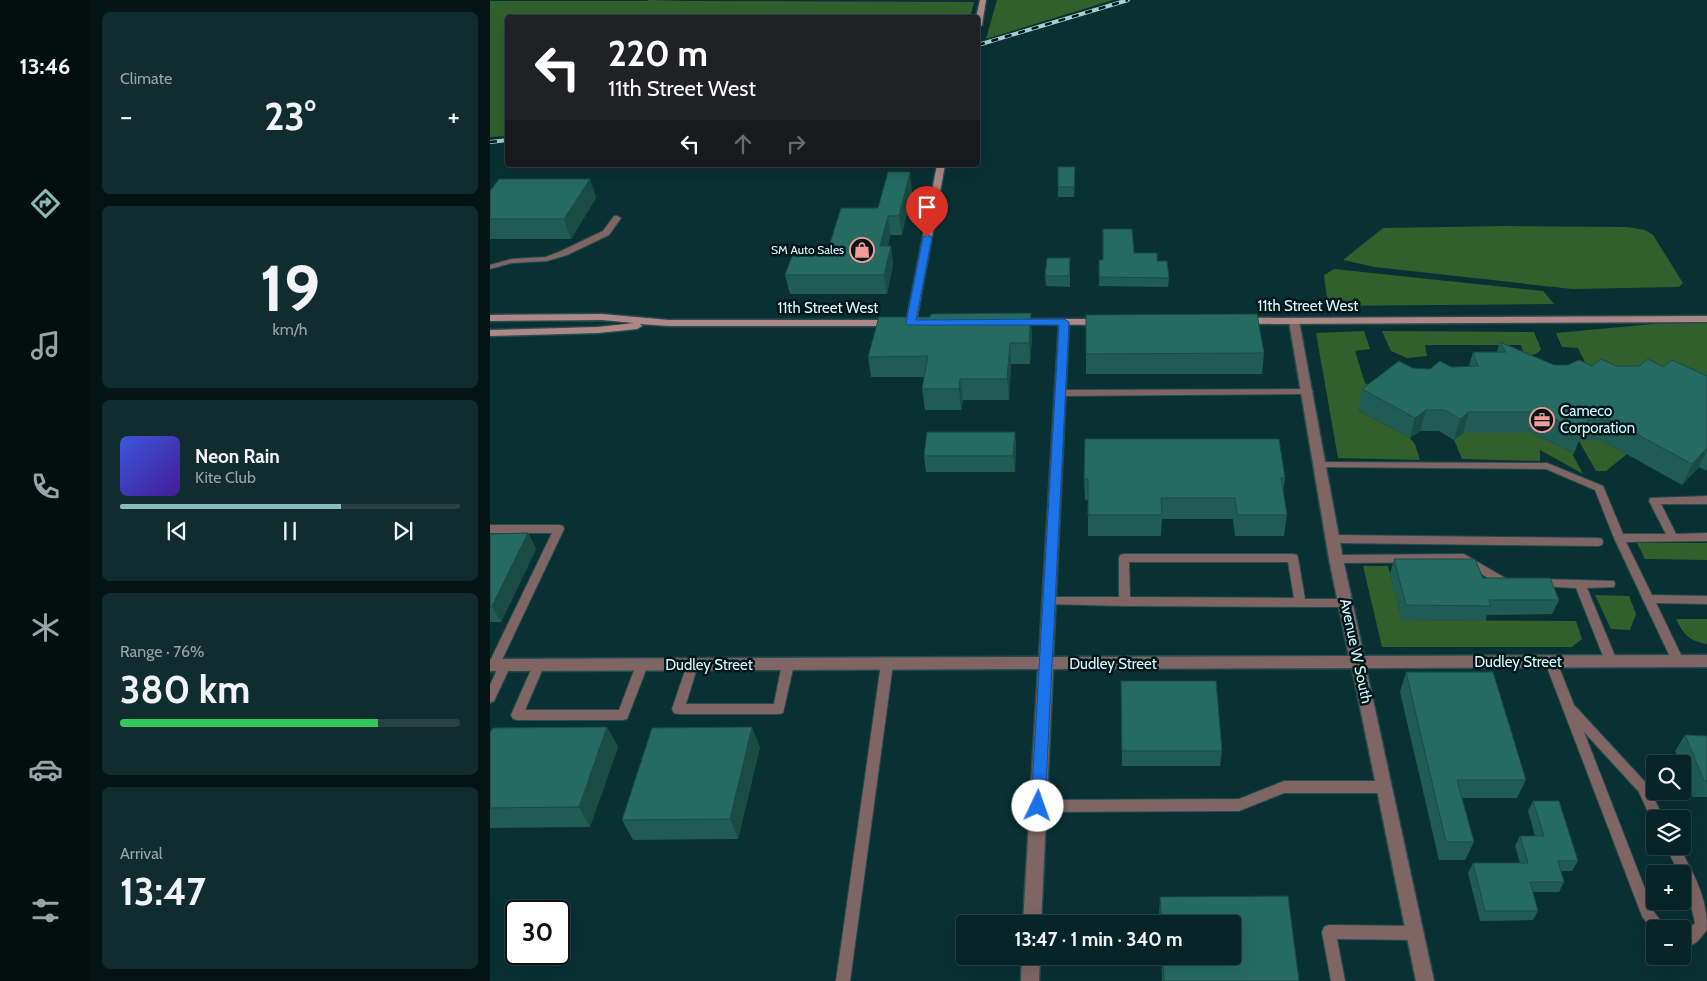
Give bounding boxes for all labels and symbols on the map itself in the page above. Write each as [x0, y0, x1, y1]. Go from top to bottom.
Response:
pin [906, 186, 948, 237]
shop icon: SM Auto Sales [849, 237, 875, 263]
place label: SM Auto Sales [771, 242, 844, 257]
street label: 11th Street West [1258, 297, 1358, 315]
street label: 11th Street West [778, 299, 878, 317]
place label: Cameco Corporation [1560, 402, 1635, 437]
office icon: Cameco Corporation [1529, 407, 1555, 433]
street label: Avenue W South [1336, 597, 1376, 705]
street label: Dudley Street [1474, 653, 1562, 671]
street label: Dudley Street [1069, 655, 1157, 673]
street label: Dudley Street [665, 656, 753, 674]
position arrow [1011, 779, 1063, 831]
speed limit sign: 30 [505, 900, 570, 965]

